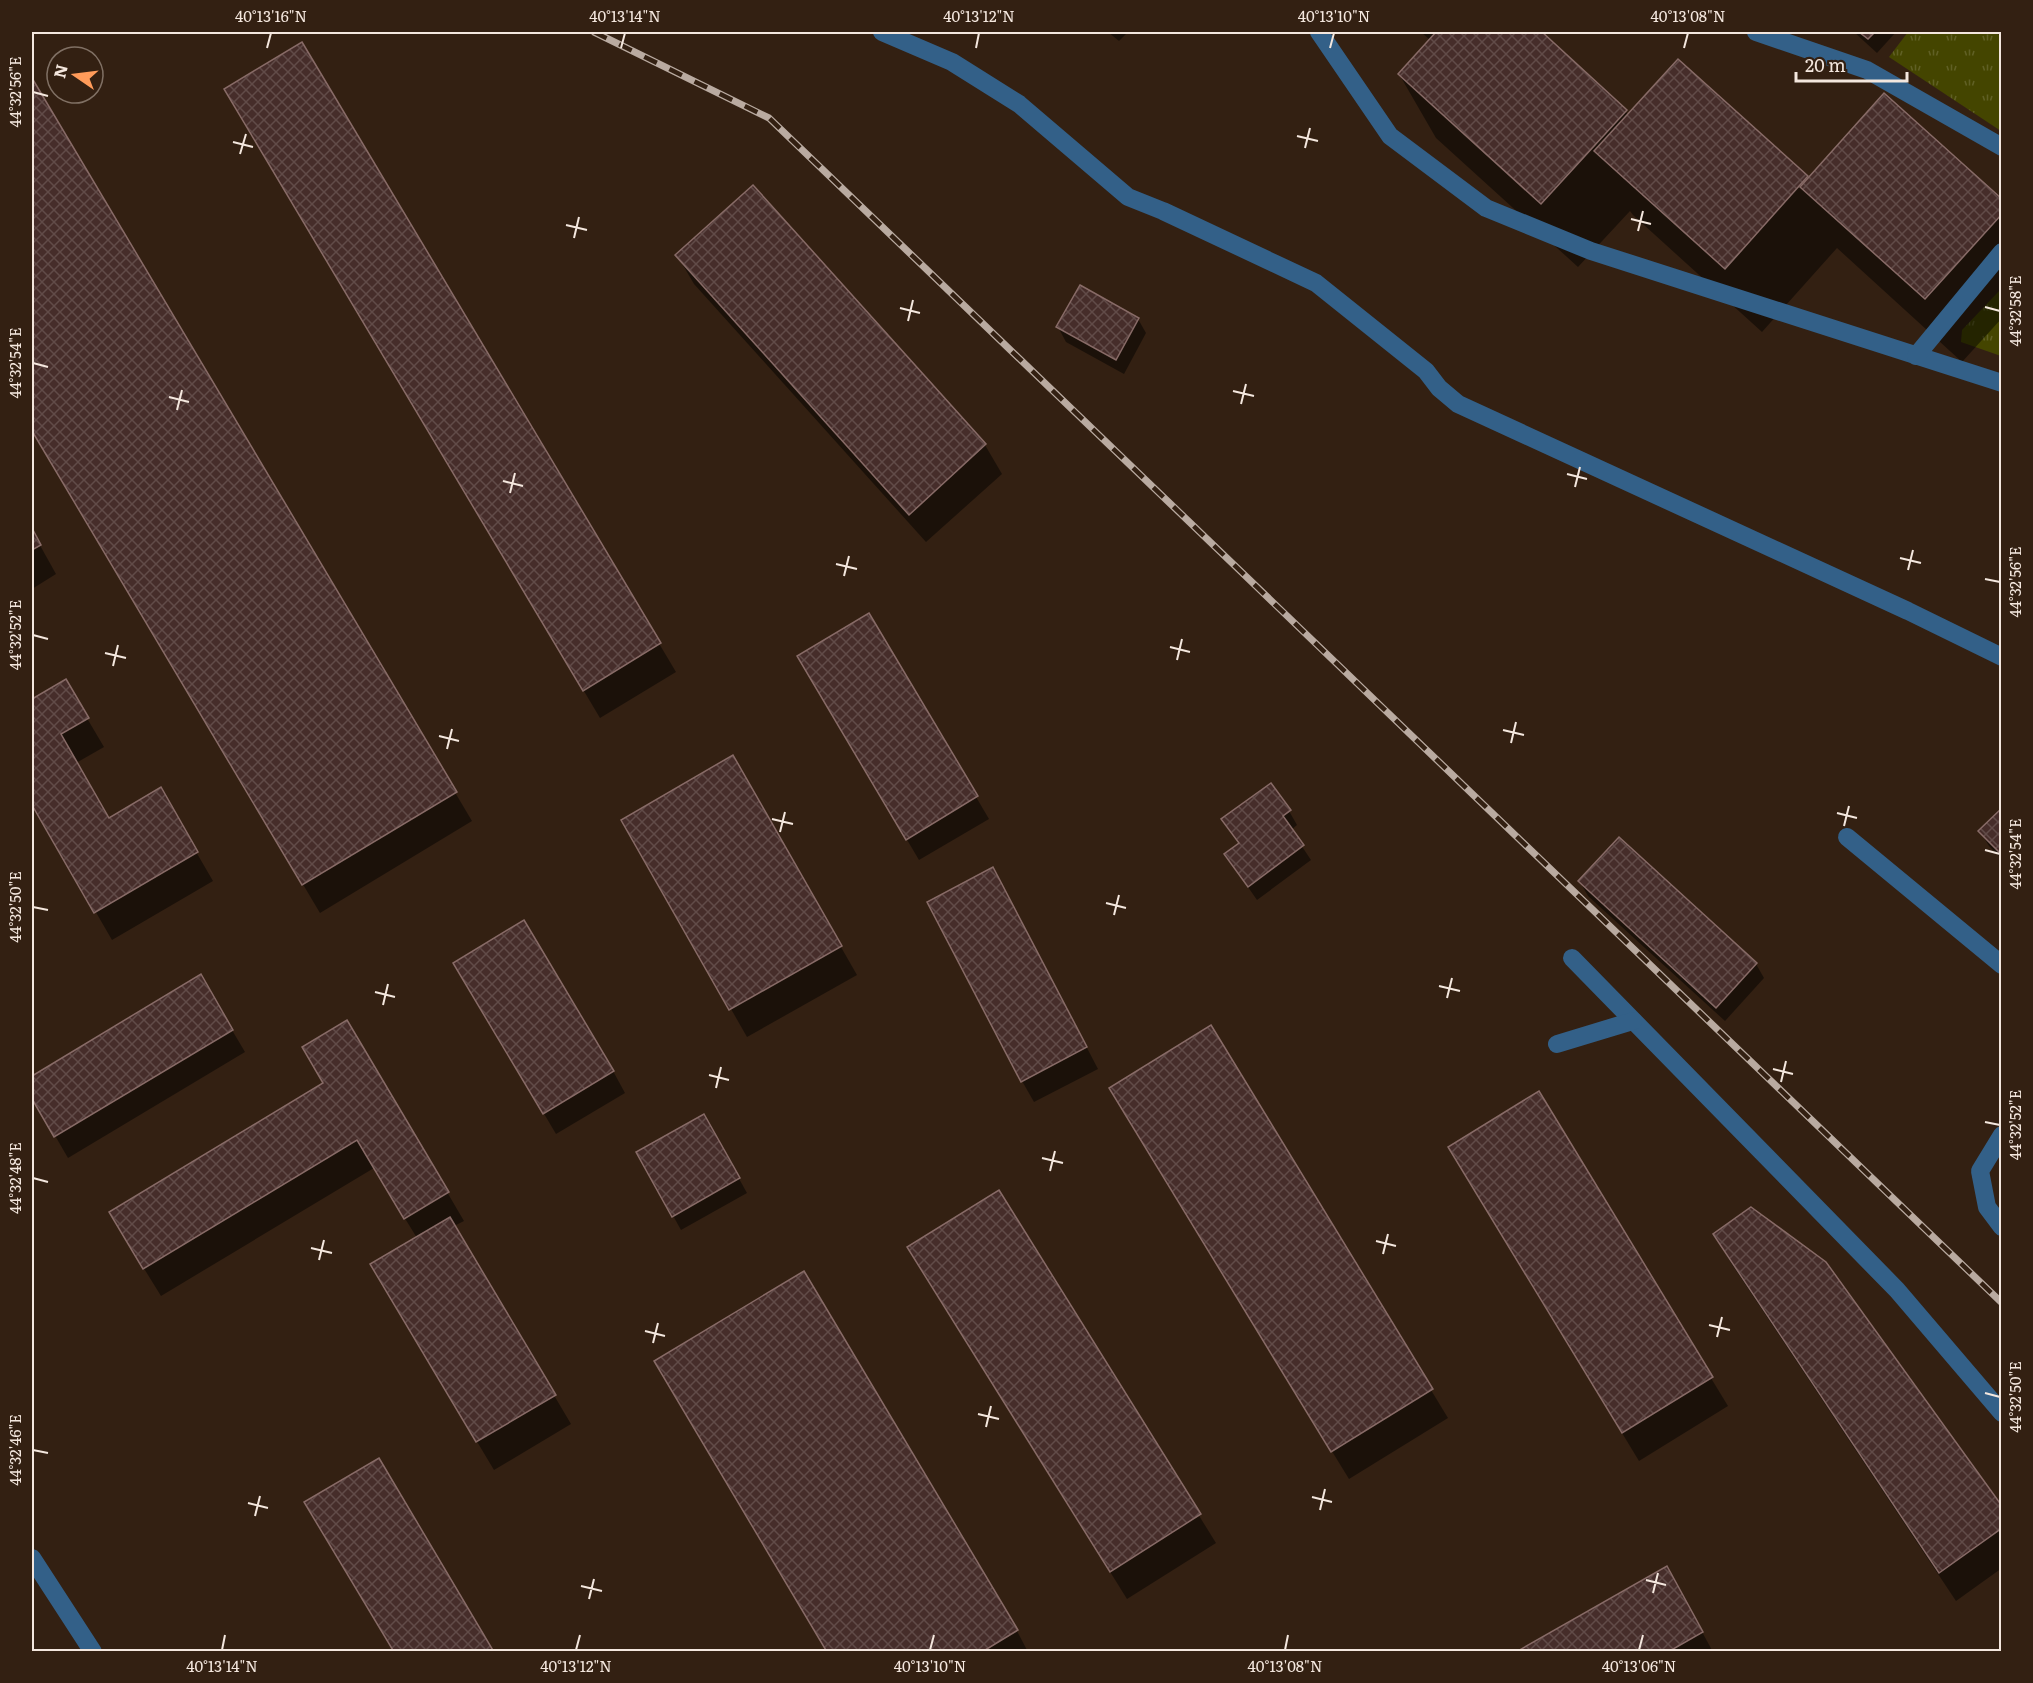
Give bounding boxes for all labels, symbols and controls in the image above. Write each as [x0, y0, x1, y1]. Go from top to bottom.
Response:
text: 40°13'16"N [235, 4, 307, 27]
text: 40°13'14"N [589, 4, 661, 27]
text: 40°13'12"N [943, 4, 1015, 27]
text: 40°13'10"N [1298, 4, 1370, 27]
text: 40°13'08"N [1651, 4, 1725, 27]
north arrow [45, 45, 105, 105]
scale bar [1796, 45, 1907, 83]
text: 20 m [1805, 51, 1846, 78]
text: 44°32'56"E [3, 57, 26, 128]
text: N [46, 62, 73, 81]
text: 44°32'58"E [2003, 275, 2026, 347]
text: 44°32'54"E [3, 327, 26, 399]
text: 44°32'56"E [2003, 547, 2026, 618]
text: 44°32'52"E [3, 600, 26, 670]
text: 44°32'54"E [2003, 818, 2026, 890]
text: 44°32'50"E [3, 871, 26, 943]
text: 44°32'52"E [2003, 1090, 2026, 1160]
text: 44°32'48"E [3, 1142, 26, 1214]
text: 44°32'50"E [2003, 1361, 2026, 1433]
text: 44°32'46"E [3, 1414, 26, 1486]
text: 40°13'14"N [186, 1654, 258, 1677]
text: 40°13'12"N [540, 1654, 612, 1677]
text: 40°13'10"N [894, 1654, 966, 1677]
text: 40°13'08"N [1248, 1654, 1322, 1677]
text: 40°13'06"N [1602, 1654, 1676, 1677]

